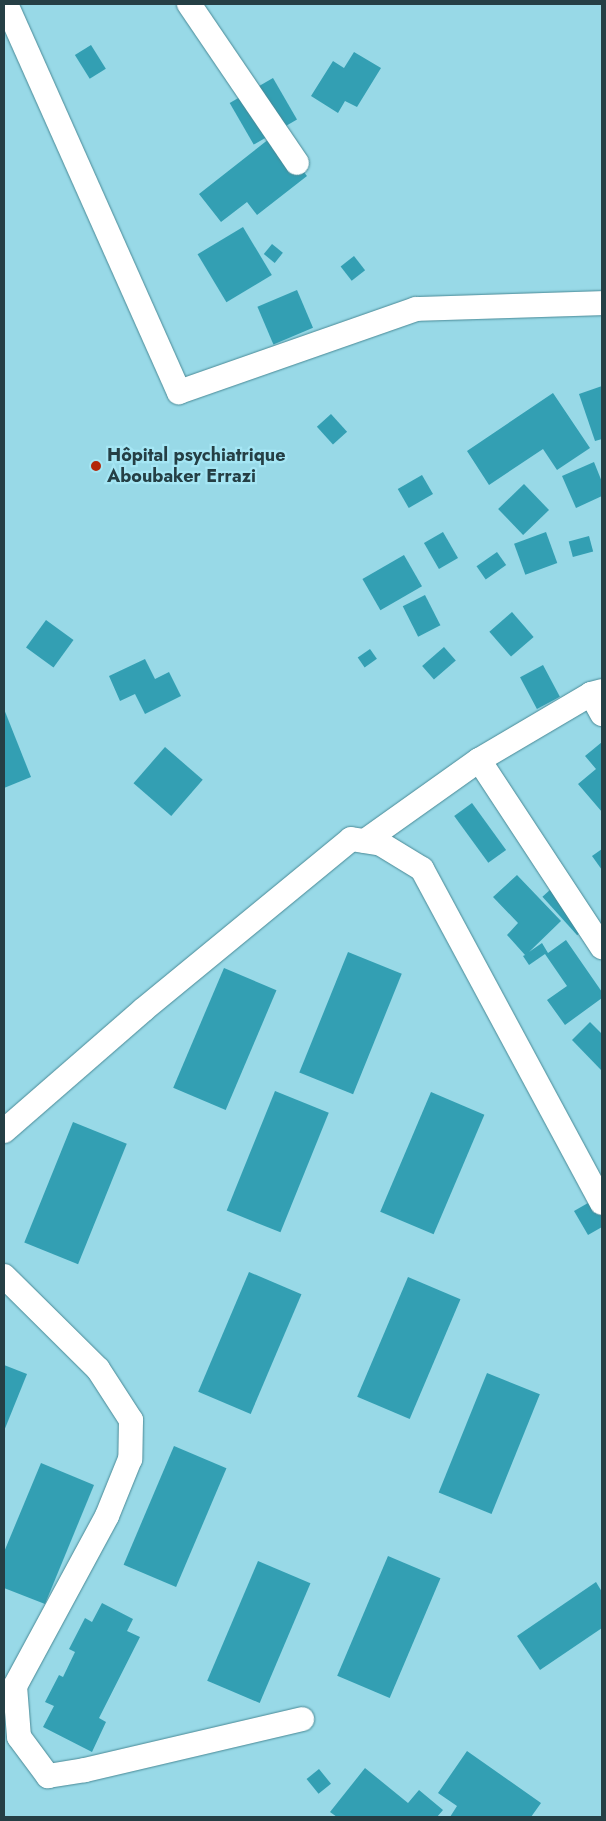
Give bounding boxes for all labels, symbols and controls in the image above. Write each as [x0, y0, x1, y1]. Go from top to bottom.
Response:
place label: Hôpital psychiatrique Aboubaker Errazi [107, 445, 286, 488]
marker: Hôpital psychiatrique Aboubaker Errazi [89, 459, 103, 473]

